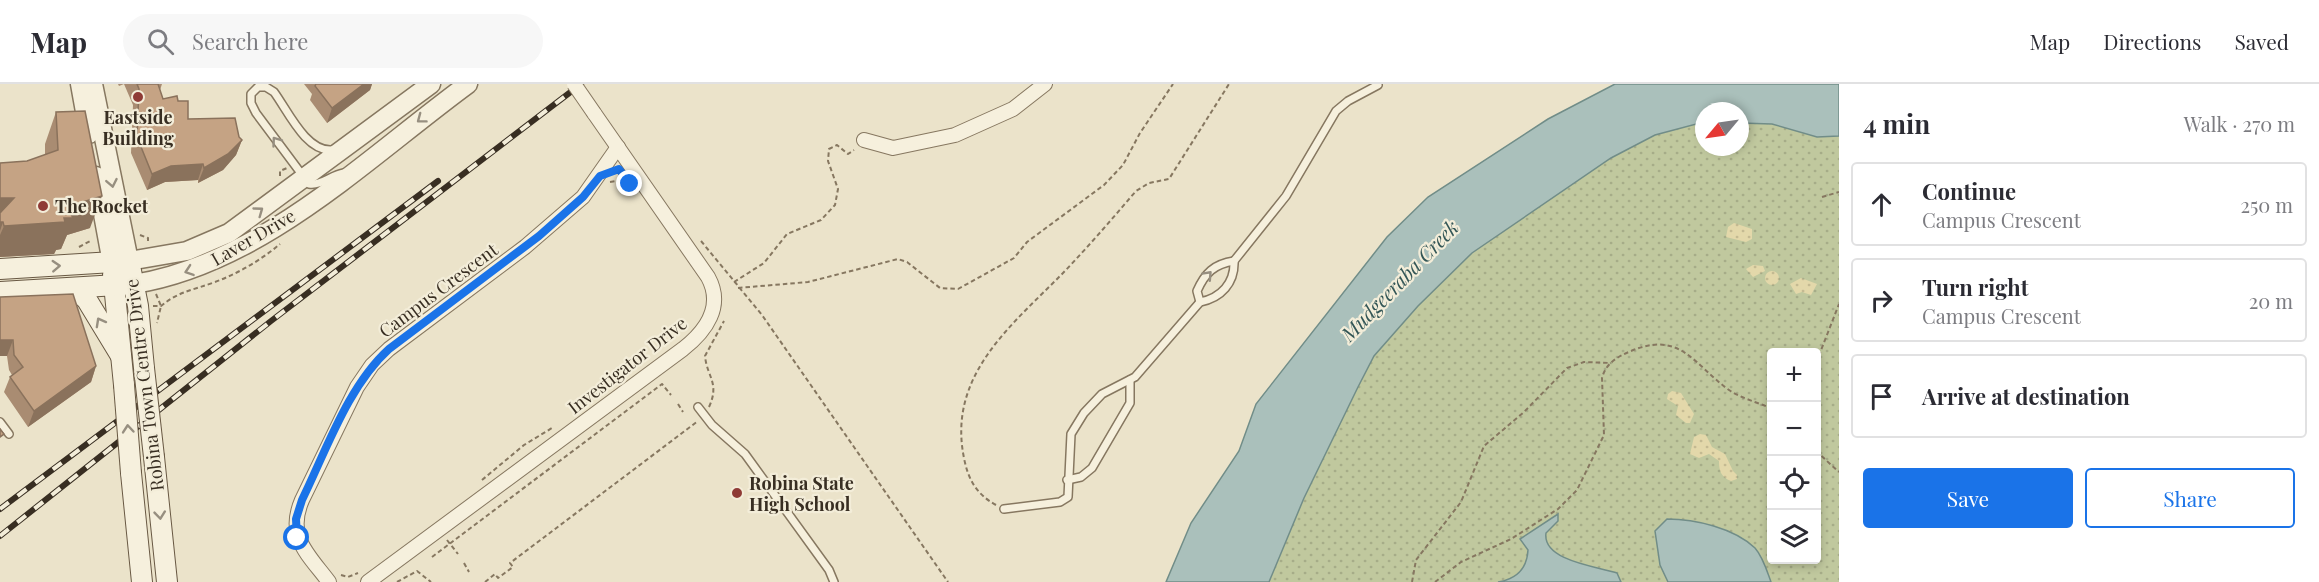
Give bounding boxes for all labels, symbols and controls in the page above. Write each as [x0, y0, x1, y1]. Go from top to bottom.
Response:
search box [123, 14, 543, 68]
text: Map [30, 23, 87, 60]
icon: search [144, 25, 177, 58]
text: Search here [192, 26, 308, 56]
text: Map [2029, 27, 2070, 55]
text: Directions [2103, 27, 2201, 55]
text: Saved [2234, 27, 2289, 55]
marker: Eastside Building [131, 90, 145, 104]
north arrow [1695, 102, 1749, 156]
place label: Eastside Building [102, 105, 174, 150]
text: 4 min [1863, 106, 1930, 141]
text: Walk · 270 m [2184, 110, 2295, 137]
one-way arrow [417, 112, 428, 123]
one-way arrow [273, 137, 284, 148]
route end [616, 170, 642, 196]
text: Continue [1922, 176, 2016, 206]
one-way arrow [105, 177, 118, 187]
icon: ahead [1865, 188, 1898, 221]
text: 250 m [2240, 191, 2293, 218]
place label: The Rocket [55, 194, 149, 218]
marker: The Rocket [36, 199, 50, 213]
street label: Laver Drive [207, 203, 299, 271]
text: Campus Crescent [1922, 206, 2081, 233]
one-way arrow [253, 207, 264, 218]
water label: Mudgeeraba Creek [1333, 214, 1464, 347]
street label: Campus Crescent [374, 237, 503, 343]
one-way arrow [51, 260, 60, 273]
one-way arrow [184, 264, 194, 277]
one-way arrow [1201, 271, 1212, 281]
text: Turn right [1922, 272, 2028, 302]
street label: Robina Town Centre Drive [119, 278, 169, 492]
icon: right [1865, 284, 1898, 317]
text: 20 m [2249, 287, 2293, 314]
text: Campus Crescent [1922, 302, 2081, 329]
street label: Investigator Drive [563, 311, 691, 419]
one-way arrow [96, 318, 107, 328]
map controls [1767, 348, 1821, 564]
button: + [1767, 348, 1821, 402]
icon: arrive [1865, 380, 1898, 413]
text: Arrive at destination [1922, 381, 2130, 411]
button: − [1767, 402, 1821, 456]
one-way arrow [122, 424, 135, 433]
button: locate [1767, 456, 1821, 510]
button: Save [1863, 468, 2073, 528]
button: Share [2085, 468, 2295, 528]
place label: Robina State High School [749, 471, 854, 516]
marker: Robina State High School [730, 486, 744, 500]
one-way arrow [153, 510, 166, 519]
button: layers [1767, 510, 1821, 564]
route start [283, 524, 309, 550]

